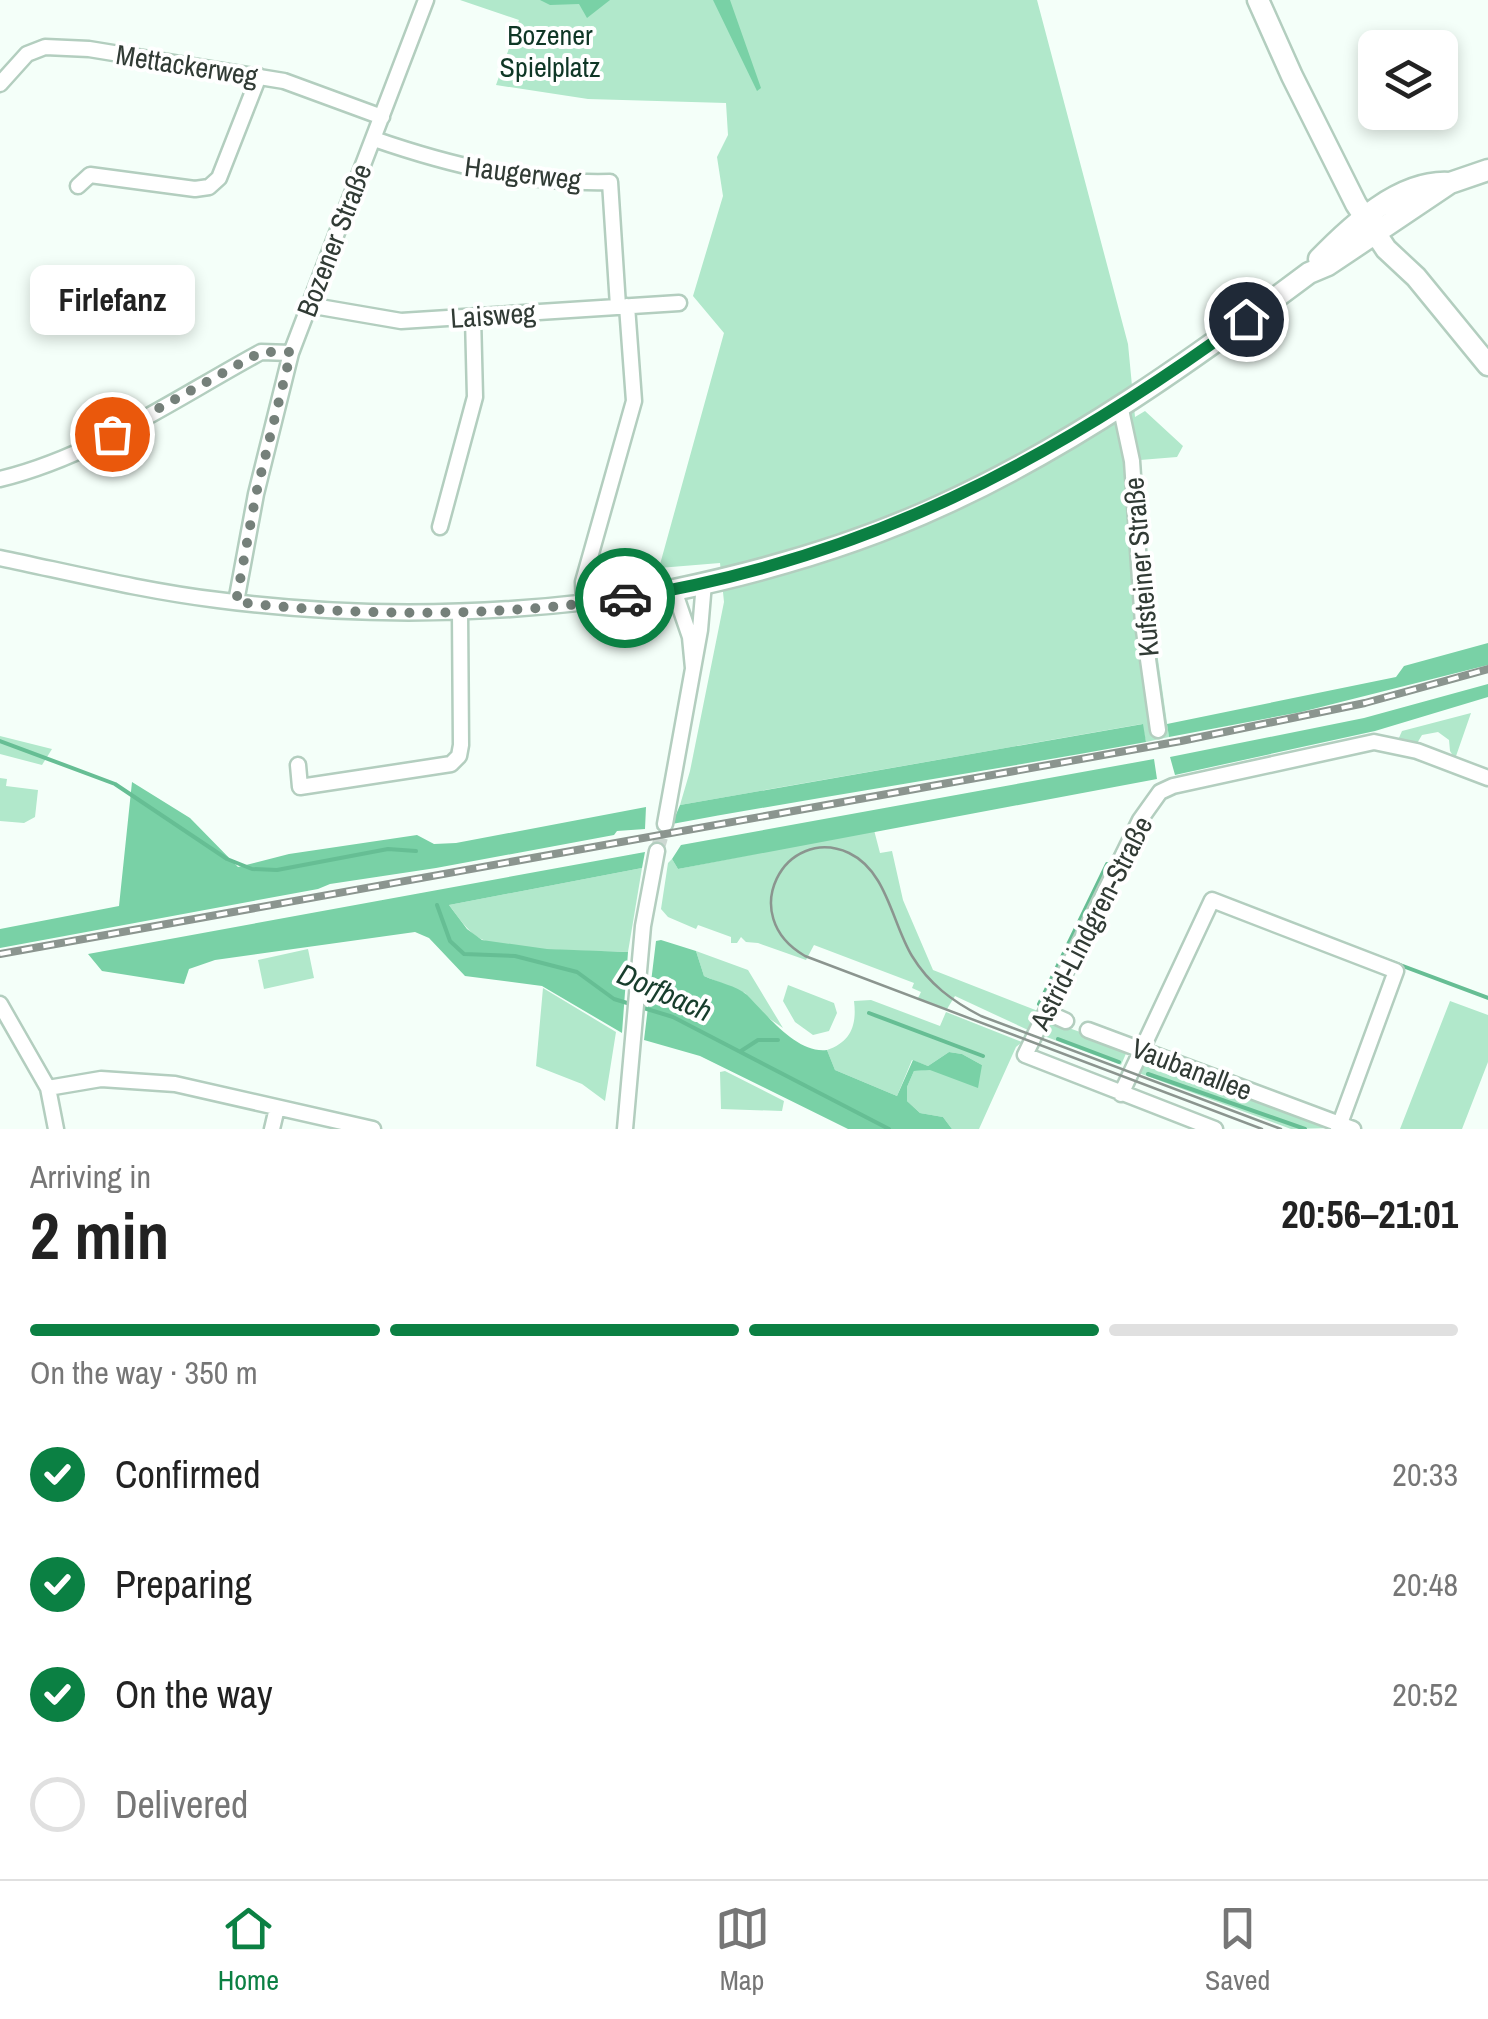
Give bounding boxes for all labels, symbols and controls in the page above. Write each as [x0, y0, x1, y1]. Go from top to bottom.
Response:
park label: Bozener Spielplatz [500, 16, 600, 86]
map controls [1358, 30, 1458, 130]
button: layers [1358, 30, 1458, 130]
street label: Mettackerweg [113, 35, 261, 95]
street label: Haugerweg [462, 147, 584, 199]
street label: Bozener Straße [287, 158, 381, 322]
callout: Firlefanz [29, 264, 194, 334]
pin [1204, 277, 1289, 362]
text: Firlefanz [59, 278, 166, 321]
icon: home [1219, 292, 1274, 347]
street label: Laisweg [449, 293, 537, 337]
pin [70, 392, 155, 477]
icon: bag [85, 407, 140, 462]
street label: Kufsteiner Straße [1114, 476, 1168, 658]
courier [575, 548, 675, 648]
icon: car [598, 571, 653, 626]
street label: Astrid-Lindgren-Straße [1020, 810, 1161, 1037]
water label: Dorfbach [611, 953, 719, 1031]
street label: Vaubanallee [1126, 1029, 1258, 1109]
text: Arriving in [30, 1155, 151, 1198]
text: 20:56–21:01 [1281, 1189, 1458, 1240]
text: 2 min [30, 1192, 169, 1279]
text: On the way · 350 m [30, 1351, 258, 1394]
icon: check [30, 1447, 85, 1502]
text: Confirmed [115, 1449, 260, 1500]
text: 20:33 [1392, 1453, 1458, 1496]
icon: check [30, 1557, 85, 1612]
text: Preparing [115, 1559, 252, 1610]
text: 20:48 [1392, 1563, 1458, 1606]
icon: check [30, 1667, 85, 1722]
text: On the way [115, 1669, 273, 1720]
text: 20:52 [1392, 1673, 1458, 1716]
text: Delivered [115, 1779, 248, 1830]
tab: Home [218, 1901, 279, 1999]
tab: Map [715, 1901, 770, 1999]
tab: Saved [1205, 1901, 1270, 1999]

